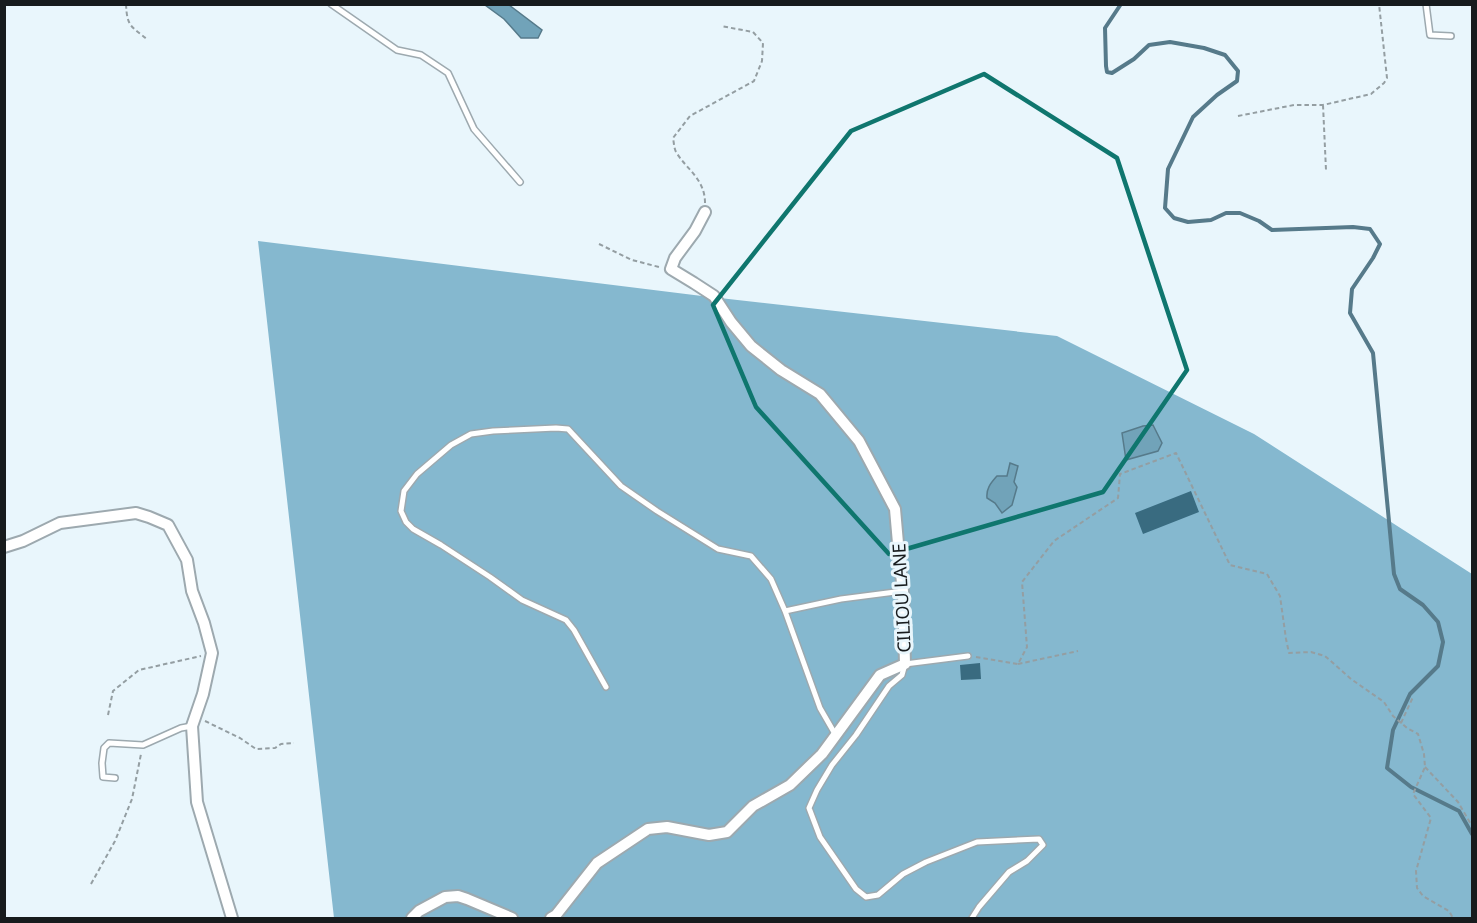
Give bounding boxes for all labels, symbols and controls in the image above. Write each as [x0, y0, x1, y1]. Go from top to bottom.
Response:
street label: CILIOU LANE [886, 543, 916, 653]

